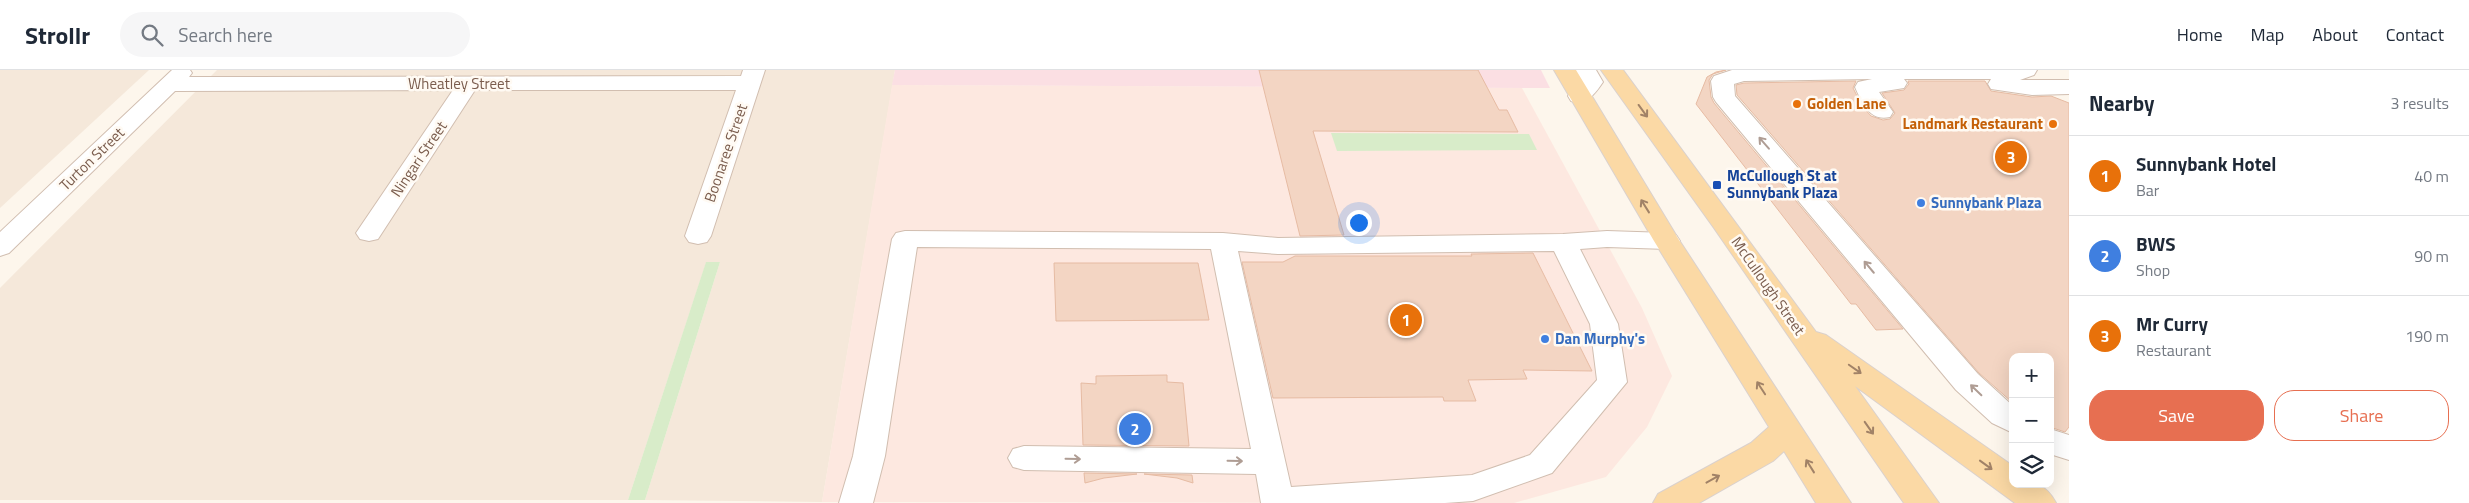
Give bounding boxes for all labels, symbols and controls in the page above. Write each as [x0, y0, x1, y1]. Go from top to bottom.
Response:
search box [120, 12, 470, 57]
text: Strollr [25, 17, 90, 53]
text: Search here [178, 20, 273, 49]
icon: search [138, 21, 166, 49]
text: Home [2177, 21, 2223, 48]
text: Map [2251, 21, 2284, 48]
text: About [2312, 21, 2358, 48]
text: Contact [2386, 21, 2444, 48]
street label: Wheatley Street [408, 72, 511, 95]
text: Nearby [2089, 87, 2154, 119]
text: 3 results [2390, 91, 2449, 115]
place label: Golden Lane [1807, 92, 1887, 115]
marker: Golden Lane [1791, 98, 1803, 110]
street label: Boonaree Street [698, 100, 753, 205]
one-way arrow [1637, 104, 1648, 117]
place label: Landmark Restaurant [1903, 112, 2044, 135]
street label: Ningari Street [385, 116, 453, 201]
marker: Landmark Restaurant [2047, 118, 2059, 130]
street label: Turton Street [54, 121, 130, 196]
one-way arrow [1758, 137, 1769, 150]
pin: 3 [1995, 138, 2027, 176]
text: Sunnybank Hotel [2136, 149, 2276, 178]
place label: McCullough St at Sunnybank Plaza [1727, 164, 1838, 204]
text: 1 [2101, 164, 2109, 188]
text: 40 m [2414, 164, 2449, 188]
text: Bar [2136, 178, 2159, 202]
marker: McCullough St at Sunnybank Plaza [1711, 179, 1723, 191]
place label: Sunnybank Plaza [1931, 191, 2042, 214]
marker: Sunnybank Plaza [1915, 197, 1927, 209]
one-way arrow [1640, 200, 1650, 214]
your location [1346, 210, 1372, 236]
text: BWS [2136, 229, 2176, 258]
street label: McCullough Street [1726, 232, 1811, 340]
text: 2 [2101, 244, 2109, 268]
text: 90 m [2414, 244, 2449, 268]
text: Shop [2136, 258, 2170, 282]
one-way arrow [1864, 261, 1875, 274]
pin: 1 [1390, 301, 1422, 339]
text: Mr Curry [2136, 309, 2208, 338]
text: 3 [2101, 324, 2109, 348]
text: 190 m [2405, 324, 2449, 348]
place label: Dan Murphy's [1555, 327, 1645, 350]
marker: Dan Murphy's [1539, 333, 1551, 345]
text: Restaurant [2136, 338, 2211, 362]
map controls [2009, 353, 2054, 488]
button: + [2009, 353, 2054, 398]
one-way arrow [1848, 364, 1862, 374]
one-way arrow [1755, 382, 1765, 396]
one-way arrow [1969, 384, 1982, 396]
button: Save [2089, 390, 2264, 441]
button: Share [2274, 390, 2449, 441]
button: − [2009, 398, 2054, 443]
pin: 2 [1119, 410, 1151, 448]
one-way arrow [1864, 421, 1874, 435]
button: layers [2009, 443, 2054, 488]
one-way arrow [1064, 454, 1081, 464]
one-way arrow [1227, 456, 1243, 466]
one-way arrow [1979, 459, 1993, 470]
one-way arrow [1805, 460, 1815, 474]
one-way arrow [1705, 474, 1720, 484]

